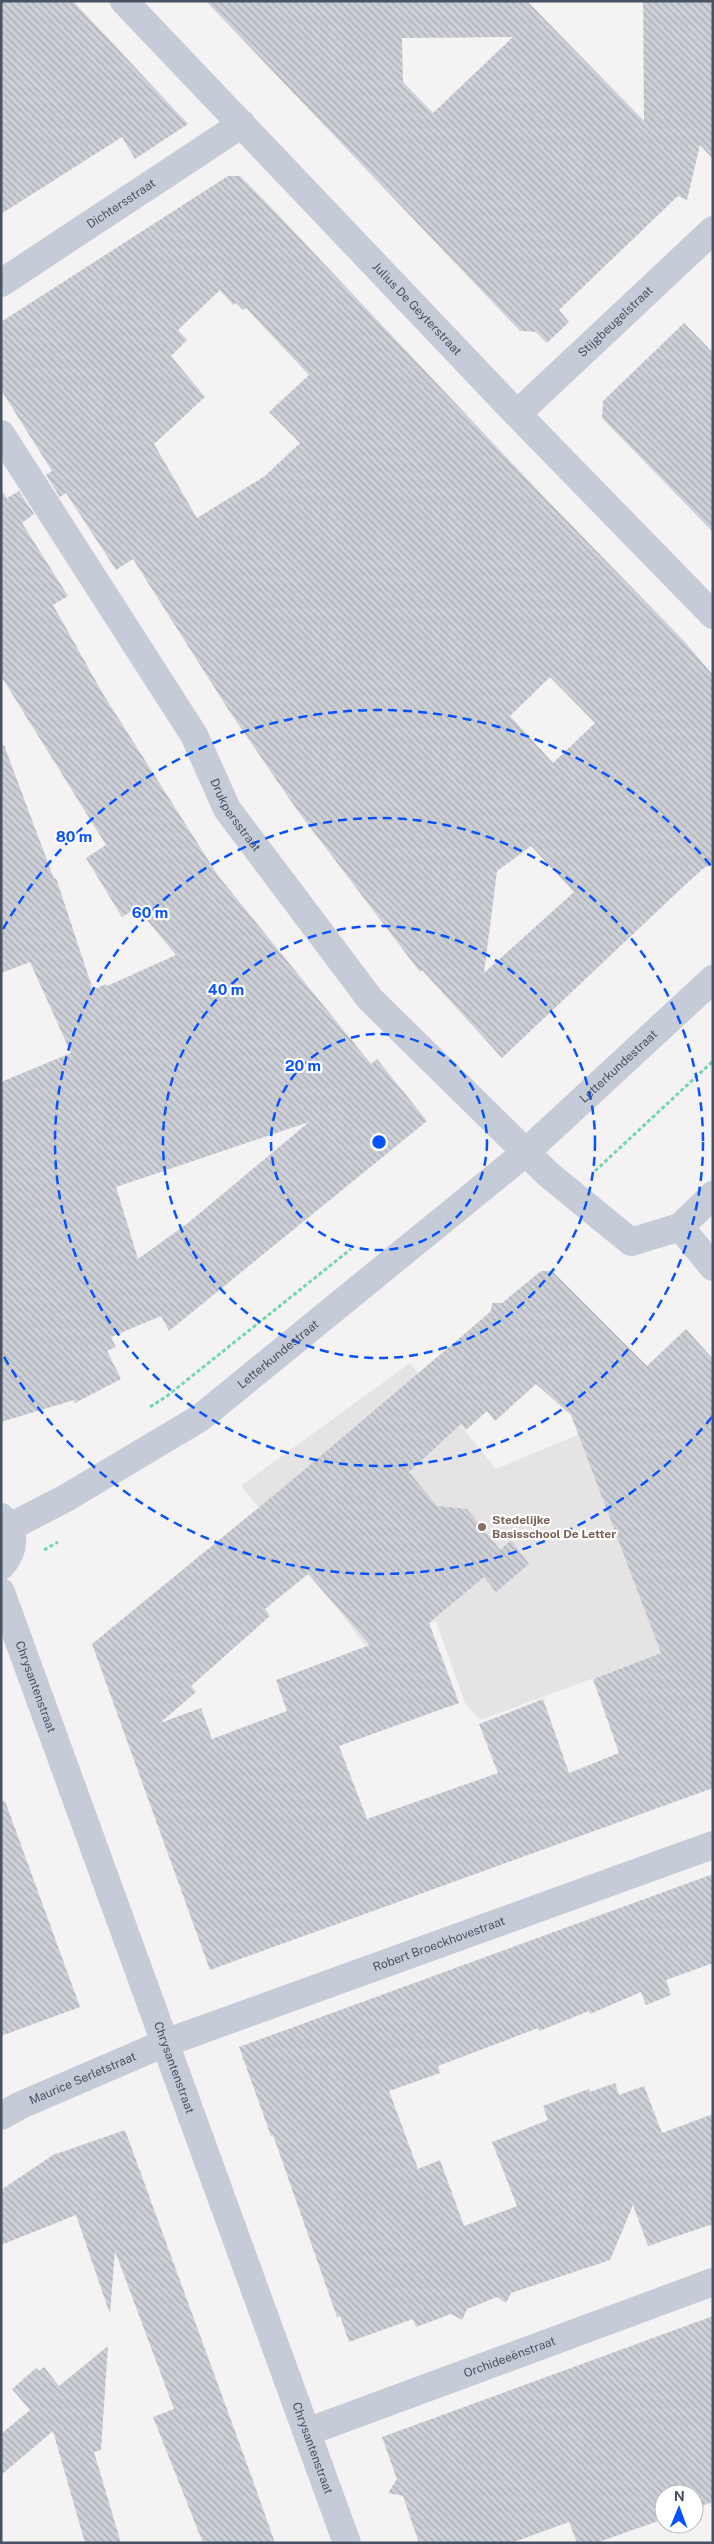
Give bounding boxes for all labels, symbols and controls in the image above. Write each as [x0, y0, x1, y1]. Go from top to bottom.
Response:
street label: Dichtersstraat [84, 176, 158, 231]
street label: Julius De Geyterstraat [370, 260, 465, 358]
street label: Stijgbeugelstraat [575, 283, 656, 360]
street label: Drukpersstraat [207, 776, 264, 855]
text: 80 m [56, 828, 92, 845]
text: 60 m [132, 904, 168, 921]
text: 40 m [208, 981, 244, 998]
street label: Letterkundestraat [577, 1027, 661, 1106]
text: 20 m [285, 1057, 321, 1074]
centre of rings [370, 1133, 388, 1151]
street label: Letterkundestraat [235, 1317, 322, 1391]
place label: Stedelijke Basisschool De Letter [492, 1513, 616, 1541]
marker: Stedelijke Basisschool De Letter [476, 1521, 488, 1533]
street label: Chrysantenstraat [12, 1639, 59, 1735]
street label: Robert Broeckhovestraat [371, 1914, 507, 1974]
street label: Chrysantenstraat [151, 2020, 197, 2116]
street label: Maurice Serletstraat [27, 2049, 139, 2108]
street label: Orchideeënstraat [462, 2334, 558, 2381]
street label: Chrysantenstraat [289, 2400, 336, 2496]
north arrow [654, 2484, 704, 2534]
text: N [674, 2488, 685, 2504]

